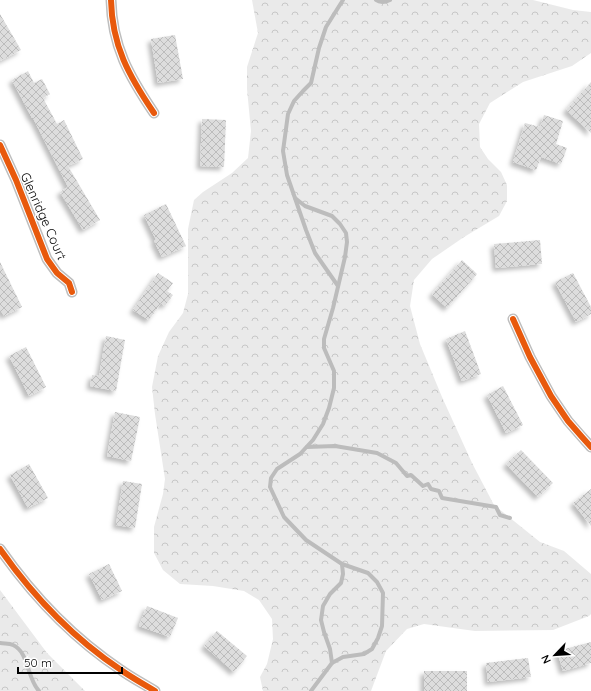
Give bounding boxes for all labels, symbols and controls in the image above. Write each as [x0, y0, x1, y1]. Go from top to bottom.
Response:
street label: Glenridge Court [18, 170, 70, 262]
north arrow [535, 635, 575, 675]
scale bar [18, 649, 122, 675]
text: N [538, 653, 554, 666]
text: 50 m [24, 655, 52, 670]

